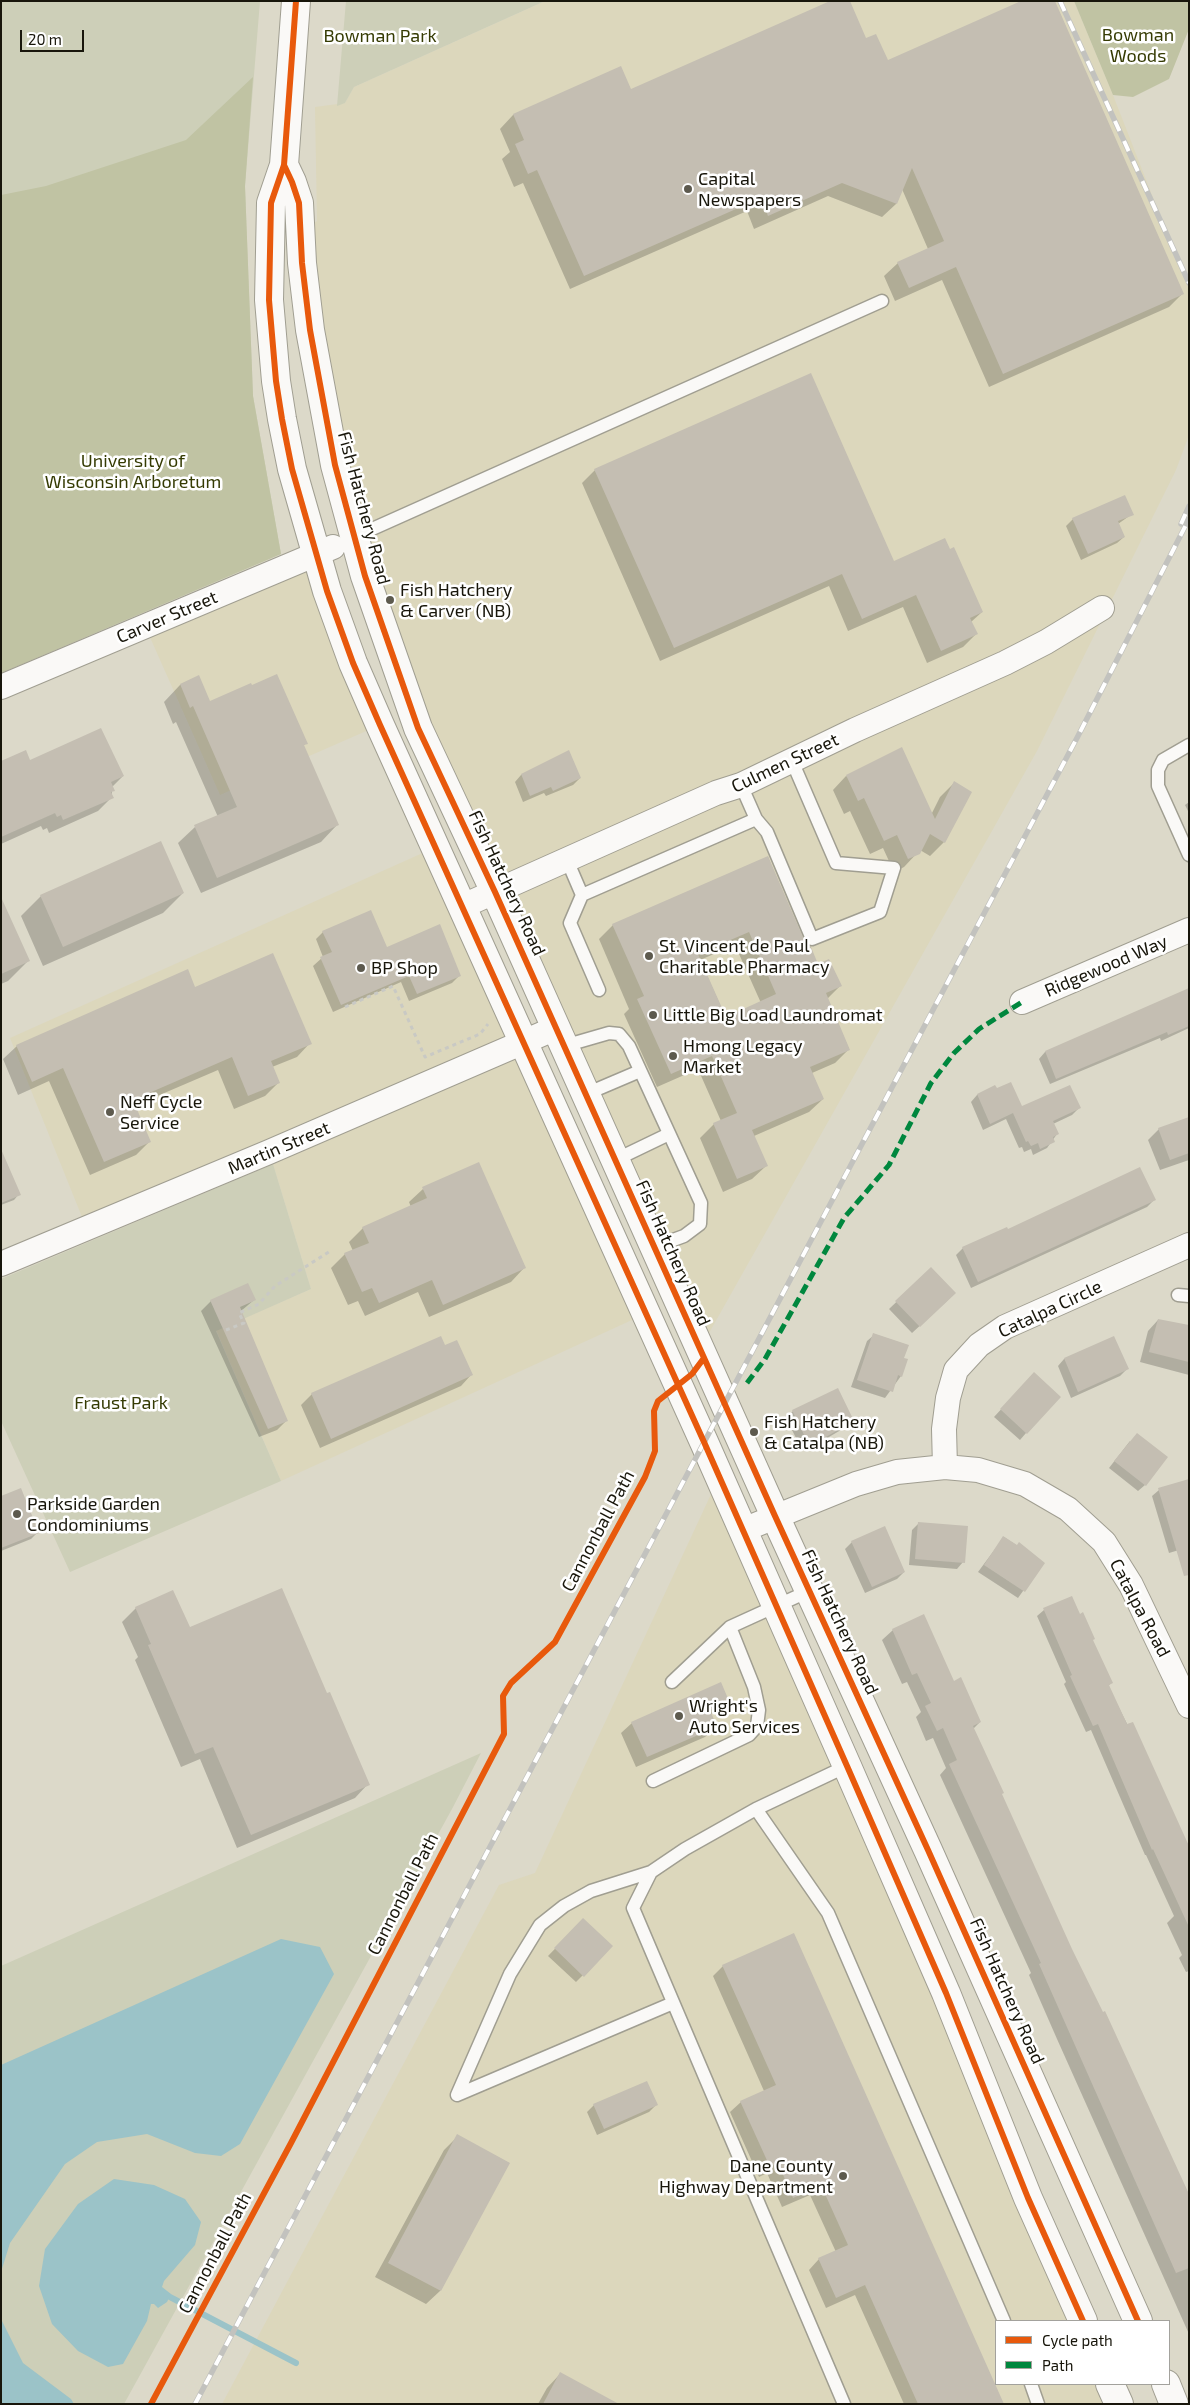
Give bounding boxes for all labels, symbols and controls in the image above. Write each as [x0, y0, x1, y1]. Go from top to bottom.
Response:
scale bar [22, 20, 86, 52]
park label: Bowman Woods [1102, 24, 1174, 66]
park label: Bowman Park [323, 25, 437, 47]
text: 20 m [28, 30, 62, 48]
place label: Capital Newspapers [698, 168, 801, 210]
marker: Capital Newspapers [682, 183, 694, 195]
street label: Fish Hatchery Road [333, 429, 395, 587]
park label: University of Wisconsin Arboretum [45, 450, 221, 492]
place label: Fish Hatchery & Carver (NB) [400, 579, 512, 622]
street label: Carver Street [113, 586, 221, 648]
marker: Fish Hatchery & Carver (NB) [384, 594, 396, 606]
street label: Culmen Street [728, 729, 842, 797]
street label: Fish Hatchery Road [464, 807, 550, 959]
street label: Ridgewood Way [1041, 930, 1171, 1002]
place label: St. Vincent de Paul Charitable Pharmacy [659, 935, 829, 978]
marker: St. Vincent de Paul Charitable Pharmacy [643, 950, 655, 962]
place label: BP Shop [371, 957, 438, 979]
marker: BP Shop [355, 962, 367, 974]
place label: Little Big Load Laundromat [663, 1004, 883, 1026]
marker: Little Big Load Laundromat [647, 1009, 659, 1021]
place label: Hmong Legacy Market [683, 1035, 803, 1078]
marker: Hmong Legacy Market [667, 1050, 679, 1062]
place label: Neff Cycle Service [120, 1091, 202, 1134]
marker: Neff Cycle Service [104, 1106, 116, 1118]
street label: Martin Street [225, 1117, 333, 1179]
street label: Fish Hatchery Road [631, 1177, 715, 1329]
street label: Catalpa Circle [995, 1276, 1105, 1342]
park label: Fraust Park [74, 1392, 168, 1414]
place label: Fish Hatchery & Catalpa (NB) [764, 1411, 884, 1454]
marker: Fish Hatchery & Catalpa (NB) [748, 1426, 760, 1438]
street label: Cannonball Path [557, 1467, 639, 1595]
place label: Parkside Garden Condominiums [27, 1493, 160, 1536]
marker: Parkside Garden Condominiums [11, 1508, 23, 1520]
street label: Fish Hatchery Road [797, 1546, 883, 1698]
street label: Catalpa Road [1105, 1555, 1175, 1661]
place label: Wright's Auto Services [689, 1695, 800, 1738]
marker: Wright's Auto Services [673, 1710, 685, 1722]
street label: Cannonball Path [363, 1829, 443, 1959]
street label: Fish Hatchery Road [965, 1915, 1049, 2067]
place label: Dane County Highway Department [659, 2155, 833, 2198]
marker: Dane County Highway Department [837, 2170, 849, 2182]
street label: Cannonball Path [174, 2189, 256, 2317]
legend [995, 2320, 1170, 2385]
text: Cycle path [1042, 2331, 1113, 2349]
text: Path [1042, 2356, 1073, 2374]

